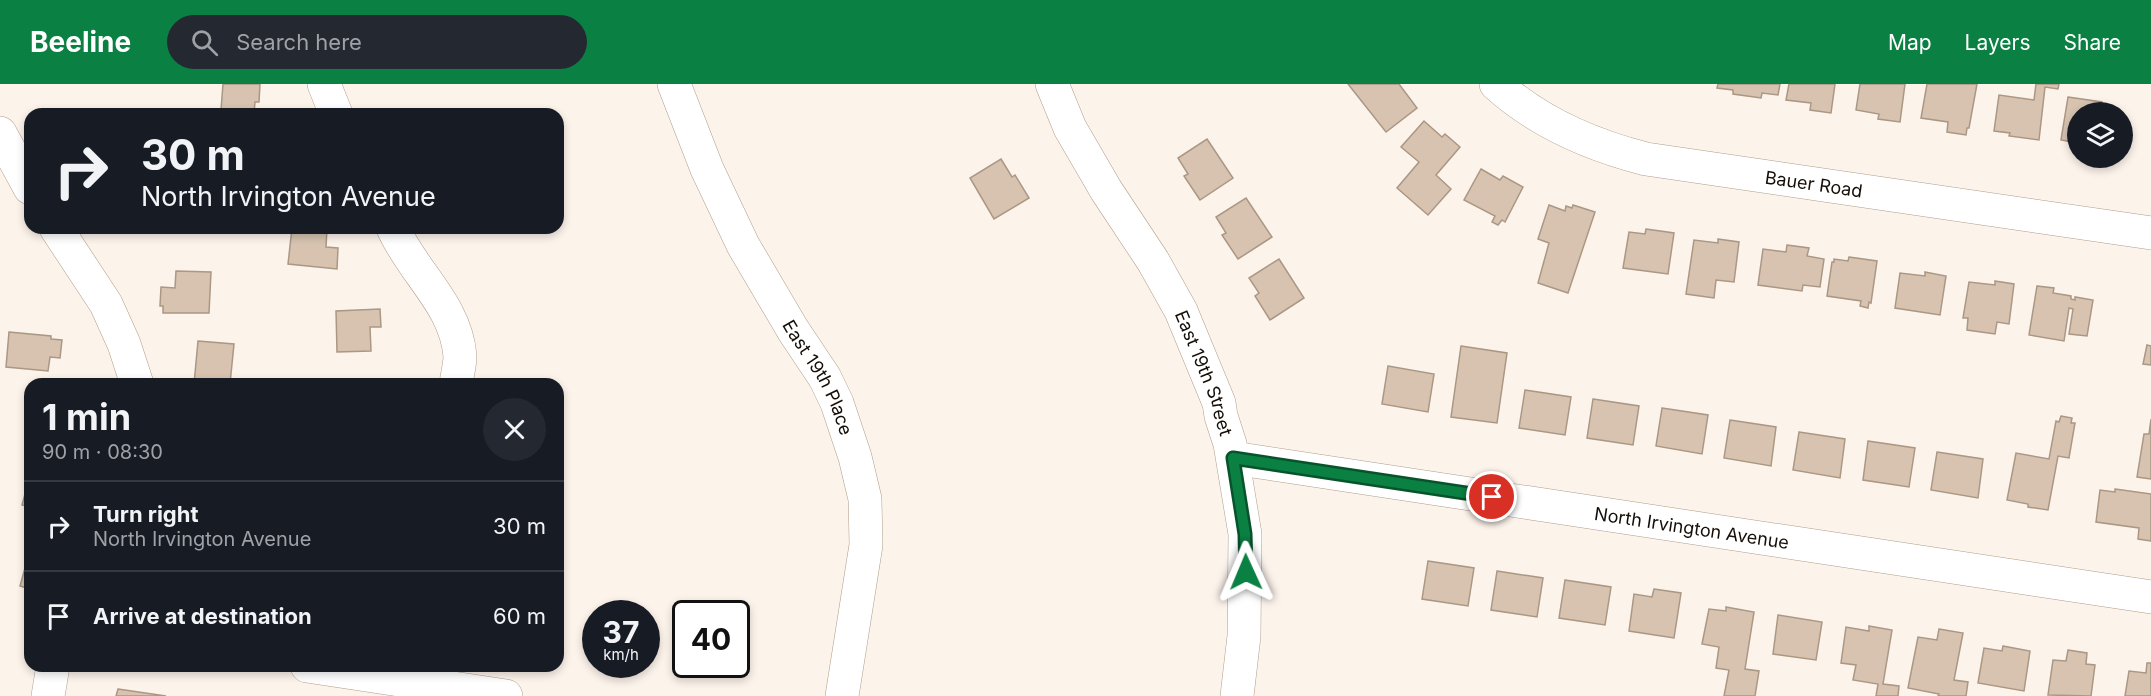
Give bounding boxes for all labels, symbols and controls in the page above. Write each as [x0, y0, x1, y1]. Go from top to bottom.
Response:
search box [167, 15, 587, 69]
text: Beeline [30, 25, 131, 59]
icon: search [188, 26, 221, 59]
text: Search here [236, 29, 362, 55]
text: Map [1888, 30, 1932, 55]
text: Layers [1965, 30, 2031, 55]
text: Share [2064, 30, 2121, 55]
map controls [2067, 102, 2133, 168]
button: layers [2067, 102, 2133, 168]
text: 30 m [141, 129, 245, 180]
icon: right [42, 132, 120, 210]
street label: Bauer Road [1764, 166, 1864, 201]
text: North Irvington Avenue [141, 180, 436, 213]
street label: East 19th Street [1171, 307, 1237, 438]
street label: East 19th Place [779, 316, 857, 438]
text: 1 min [42, 395, 131, 439]
button: close [483, 398, 546, 461]
text: 90 m · 08:30 [42, 440, 163, 464]
pin [1466, 471, 1517, 522]
icon: arrive [1475, 480, 1508, 513]
text: Turn right [93, 501, 199, 527]
street label: North Irvington Avenue [1593, 502, 1791, 553]
icon: right [42, 510, 75, 543]
text: 30 m [493, 513, 546, 539]
text: North Irvington Avenue [93, 527, 311, 551]
position arrow [1214, 540, 1278, 604]
icon: arrive [42, 600, 75, 633]
speed limit sign: 40 [672, 600, 750, 678]
text: Arrive at destination [93, 603, 312, 629]
text: 60 m [493, 603, 546, 629]
text: 37 [603, 614, 639, 650]
text: km/h [603, 645, 639, 664]

